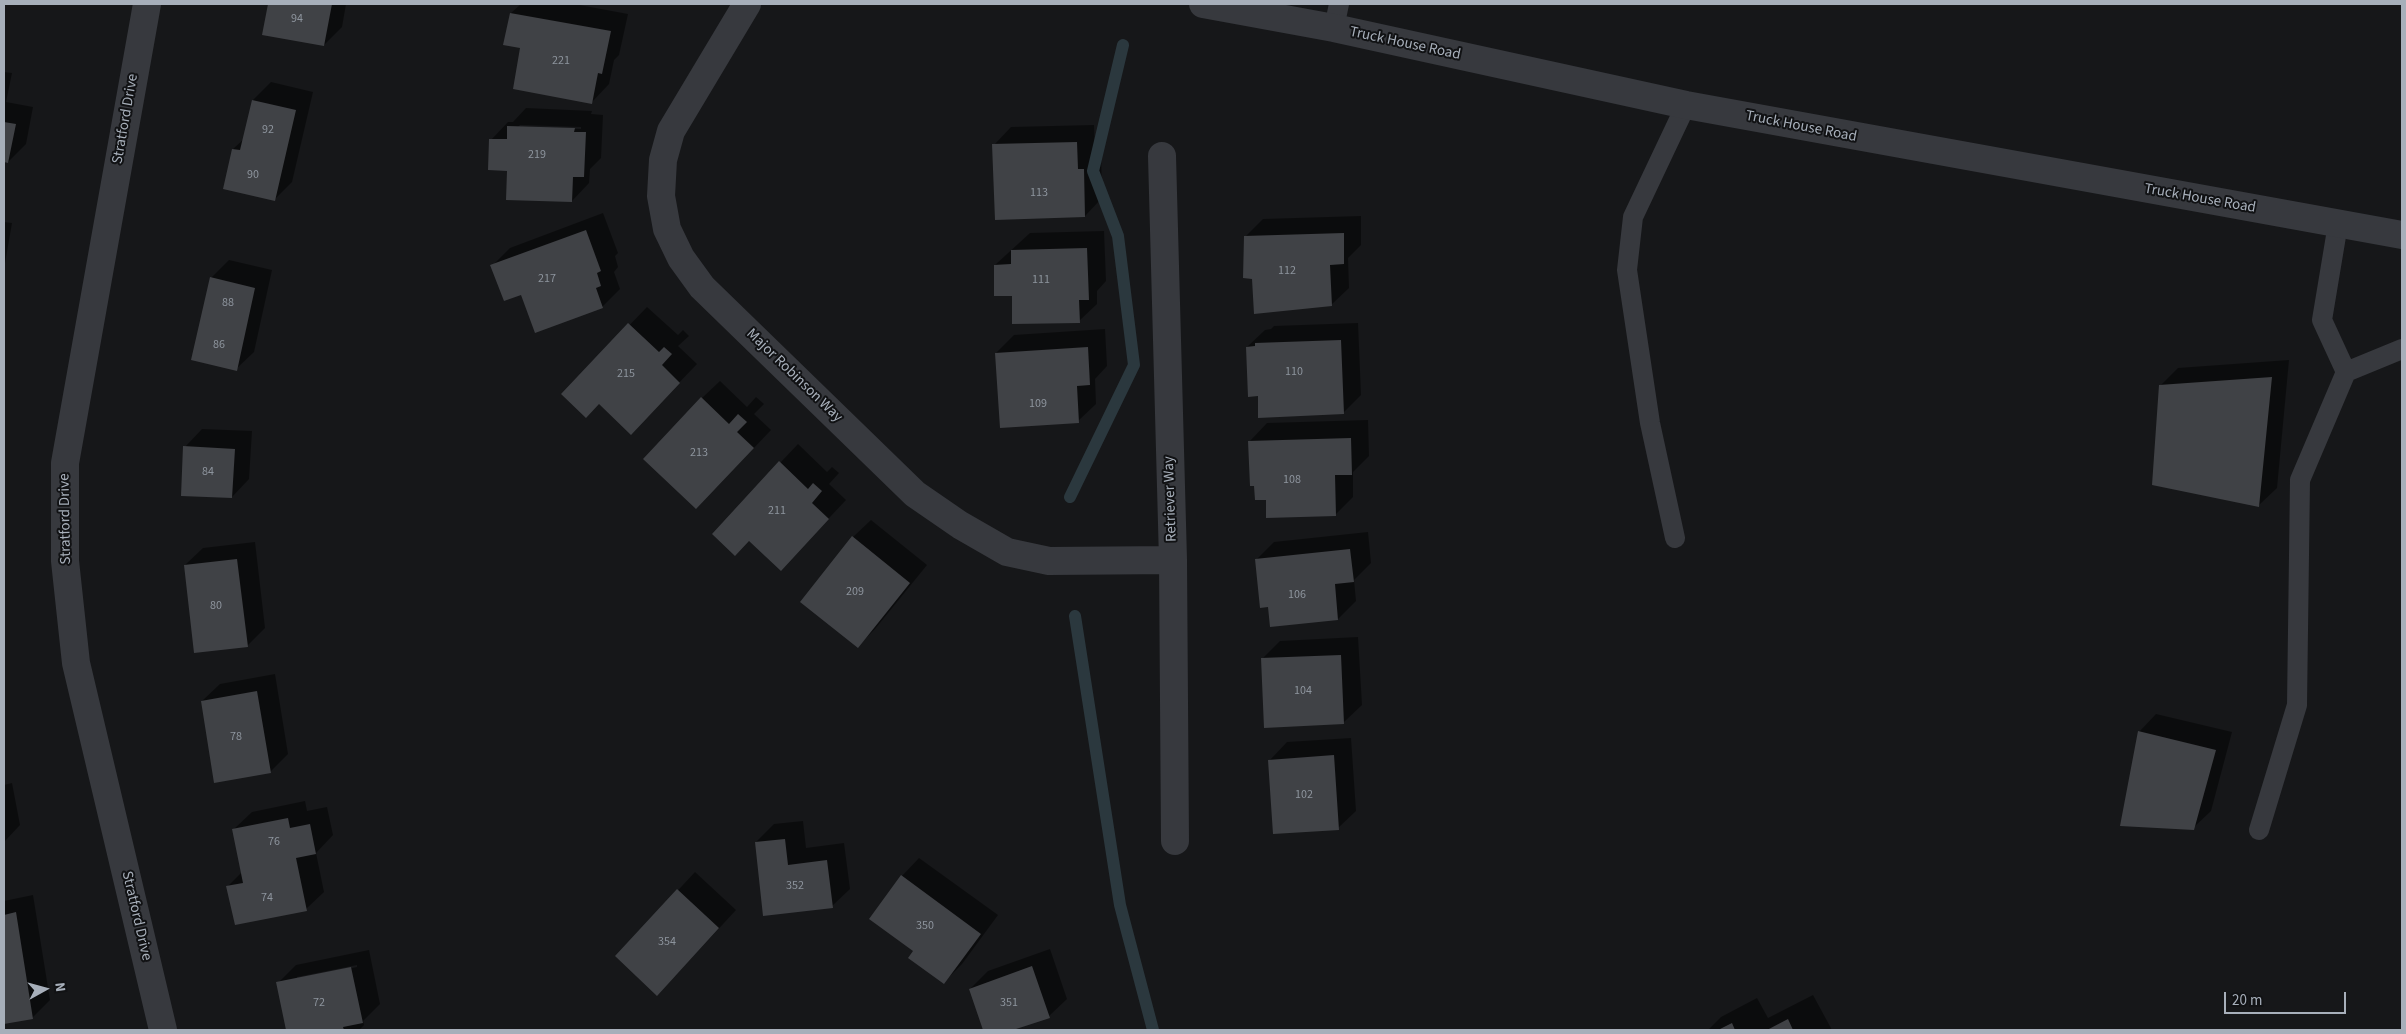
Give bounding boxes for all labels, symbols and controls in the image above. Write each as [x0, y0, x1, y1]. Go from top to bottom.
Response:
house number: 94 [291, 12, 303, 26]
street label: Truck House Road [1348, 23, 1462, 65]
house number: 221 [552, 54, 570, 68]
street label: Stratford Drive [109, 73, 143, 165]
street label: Truck House Road [1744, 107, 1858, 147]
house number: 92 [262, 123, 274, 137]
house number: 219 [528, 148, 546, 162]
house number: 90 [247, 168, 259, 182]
street label: Truck House Road [2143, 180, 2257, 218]
house number: 113 [1030, 186, 1048, 200]
house number: 112 [1278, 264, 1296, 278]
house number: 217 [538, 272, 556, 286]
house number: 111 [1032, 273, 1050, 287]
house number: 88 [222, 296, 234, 310]
street label: Major Robinson Way [742, 325, 846, 427]
house number: 86 [213, 338, 225, 352]
house number: 110 [1285, 365, 1303, 379]
house number: 215 [617, 367, 635, 381]
house number: 109 [1029, 397, 1047, 411]
house number: 213 [690, 446, 708, 460]
street label: Retriever Way [1161, 456, 1181, 542]
house number: 84 [202, 465, 214, 479]
street label: Stratford Drive [56, 473, 76, 565]
house number: 108 [1283, 473, 1301, 487]
house number: 211 [768, 504, 786, 518]
house number: 209 [846, 585, 864, 599]
house number: 106 [1288, 588, 1306, 602]
house number: 80 [210, 599, 222, 613]
house number: 104 [1294, 684, 1312, 698]
house number: 78 [230, 730, 242, 744]
house number: 102 [1295, 788, 1313, 802]
house number: 76 [268, 835, 280, 849]
street label: Stratford Drive [117, 870, 155, 962]
house number: 352 [786, 879, 804, 893]
house number: 74 [261, 891, 273, 905]
house number: 350 [916, 919, 934, 933]
house number: 354 [658, 935, 676, 949]
north arrow [20, 964, 70, 1014]
text: N [49, 981, 70, 993]
scale bar [2226, 982, 2348, 1014]
text: 20 m [2232, 990, 2262, 1011]
house number: 72 [313, 996, 325, 1010]
house number: 351 [1000, 996, 1018, 1010]

